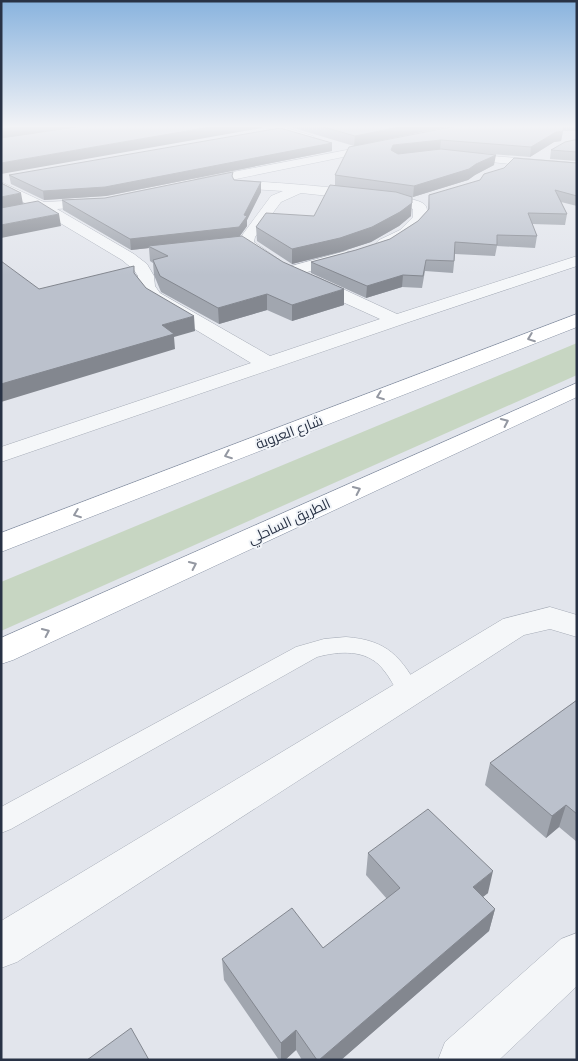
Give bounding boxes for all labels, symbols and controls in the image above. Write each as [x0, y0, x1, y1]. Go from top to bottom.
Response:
one-way arrow [527, 332, 536, 342]
one-way arrow [376, 390, 385, 401]
street label: شارع العروبة [253, 411, 325, 453]
one-way arrow [500, 418, 509, 429]
one-way arrow [224, 449, 233, 459]
one-way arrow [352, 485, 361, 496]
street label: الطريق الساحلي [245, 494, 334, 551]
one-way arrow [73, 508, 82, 518]
one-way arrow [188, 560, 197, 571]
one-way arrow [41, 628, 50, 639]

